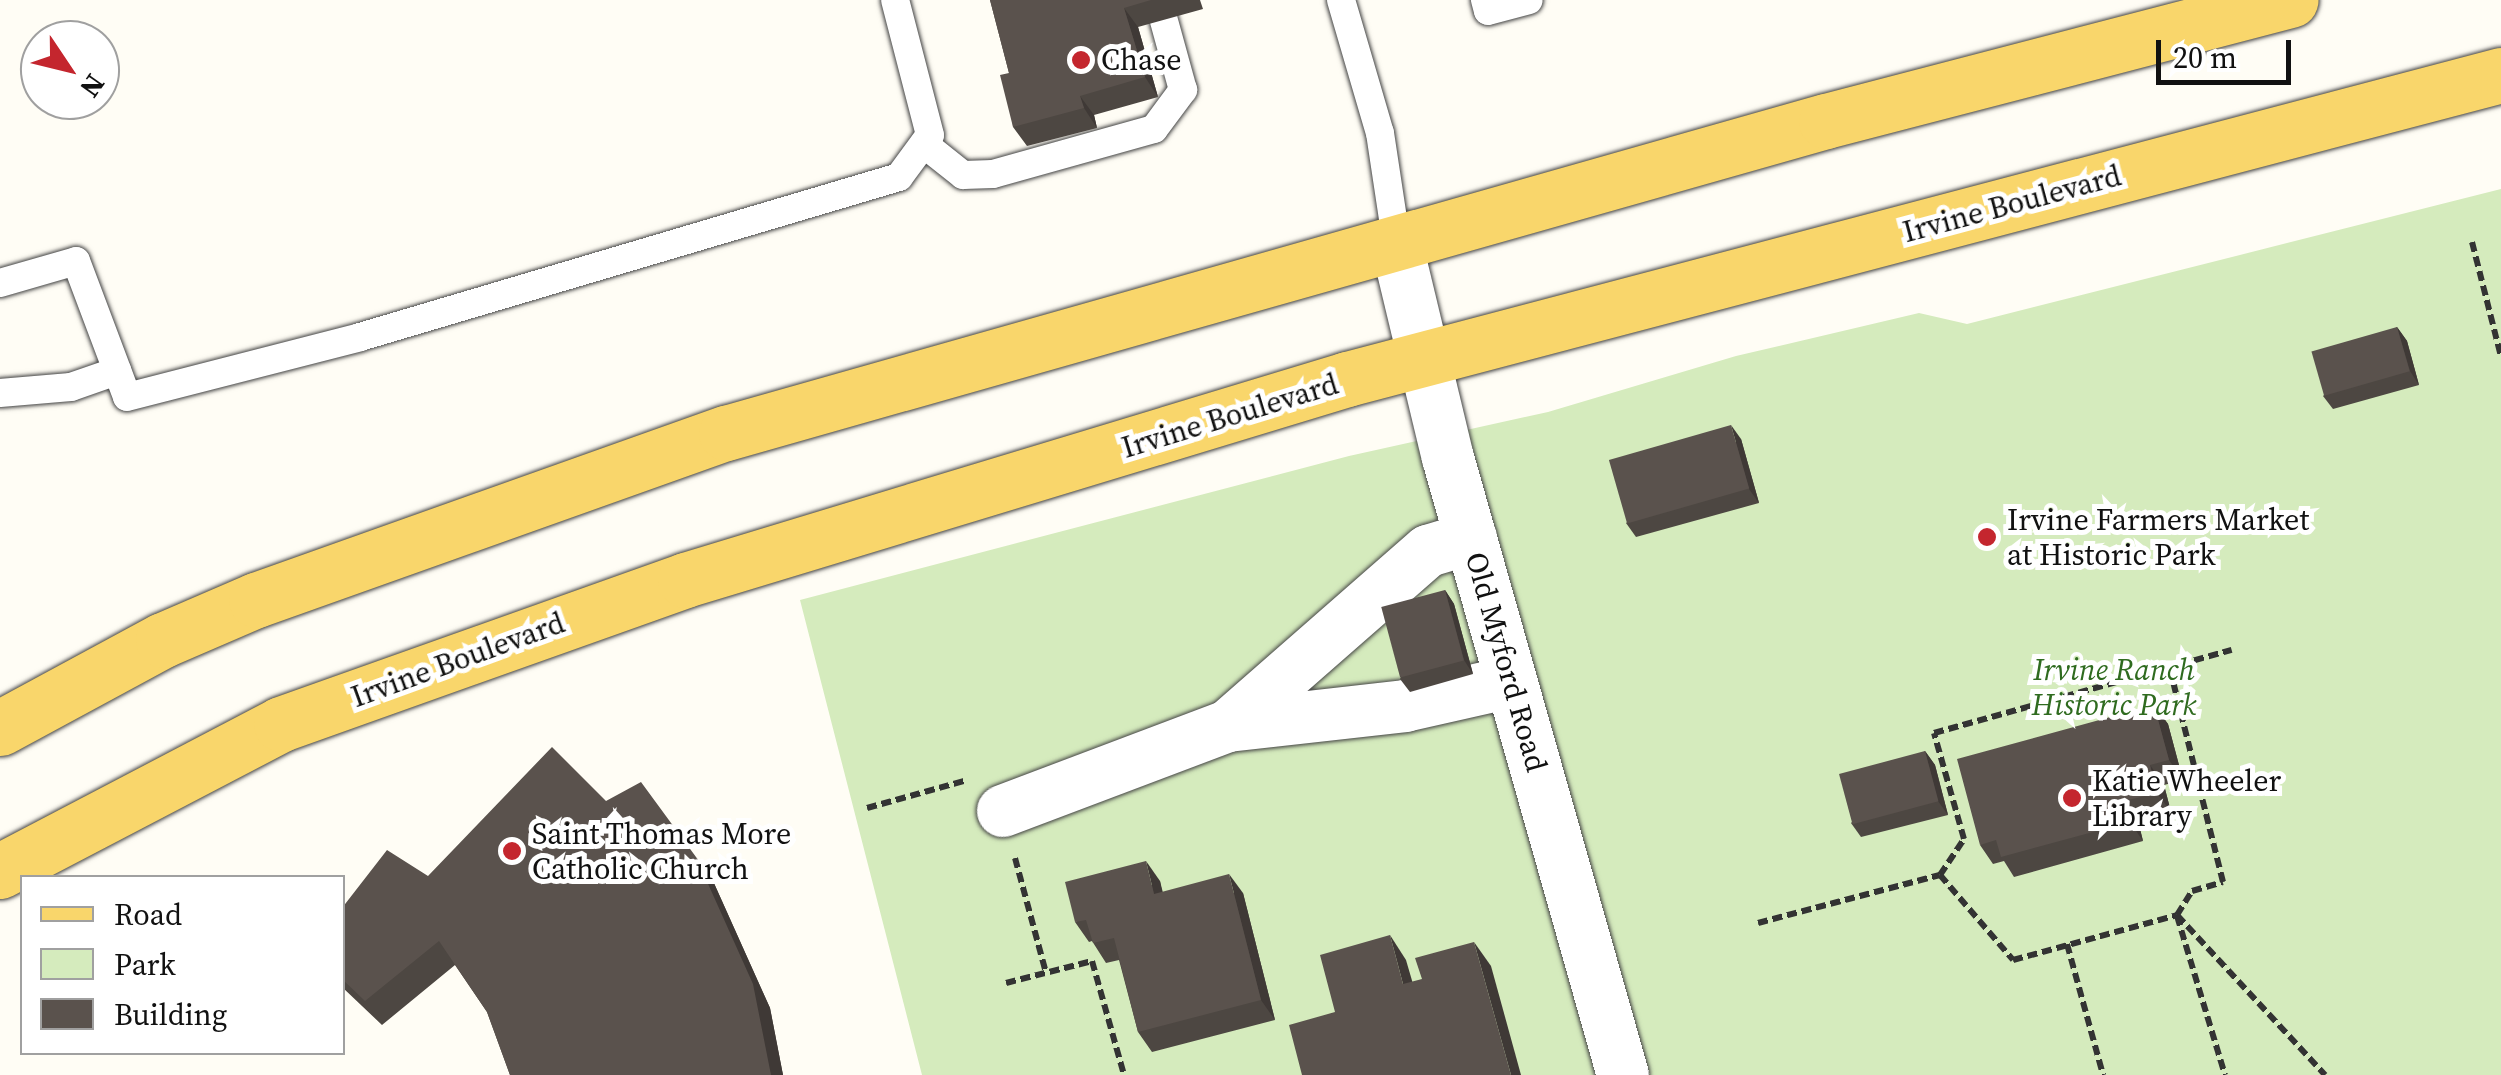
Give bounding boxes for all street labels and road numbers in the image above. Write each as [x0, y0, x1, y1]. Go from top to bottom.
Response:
street label: Irvine Boulevard [1899, 158, 2125, 250]
street label: Irvine Boulevard [1117, 366, 1343, 466]
street label: Old Myford Road [1457, 548, 1555, 776]
street label: Irvine Boulevard [346, 605, 570, 715]

